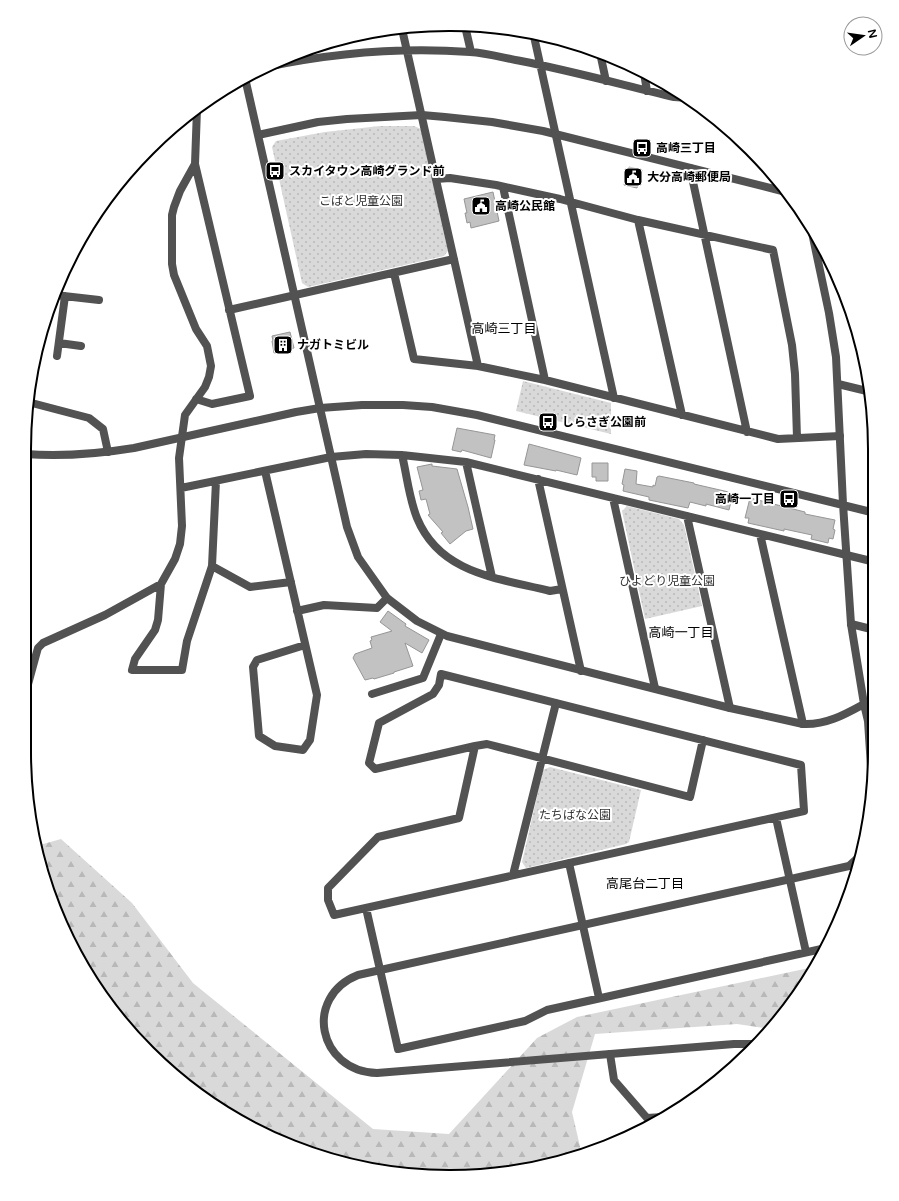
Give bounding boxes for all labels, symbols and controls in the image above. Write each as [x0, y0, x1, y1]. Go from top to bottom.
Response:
north arrow [843, 16, 883, 56]
text: N [865, 28, 880, 40]
bus stop icon: 高崎三丁目 [631, 137, 653, 159]
place label: 高崎三丁目 [656, 141, 716, 155]
bus stop icon: スカイタウン高崎グランド前 [264, 160, 286, 182]
place label: スカイタウン高崎グランド前 [289, 164, 445, 178]
public building icon: 大分高崎郵便局 [622, 166, 644, 188]
place label: 大分高崎郵便局 [647, 170, 731, 184]
park label: こばと児童公園 [319, 194, 403, 208]
public building icon: 高崎公民館 [470, 195, 492, 217]
place label: 高崎公民館 [495, 199, 555, 213]
district label: 高崎三丁目 [471, 321, 537, 337]
building icon: ナガトミビル [272, 334, 294, 356]
place label: ナガトミビル [297, 338, 369, 352]
bus stop icon: しらさぎ公園前 [537, 411, 559, 433]
place label: しらさぎ公園前 [562, 415, 646, 429]
bus stop icon: 高崎一丁目 [778, 488, 800, 510]
place label: 高崎一丁目 [715, 492, 775, 506]
park label: ひよどり児童公園 [619, 574, 715, 588]
district label: 高崎一丁目 [648, 625, 714, 641]
park label: たちばな公園 [539, 808, 611, 822]
district label: 高尾台二丁目 [606, 876, 684, 892]

